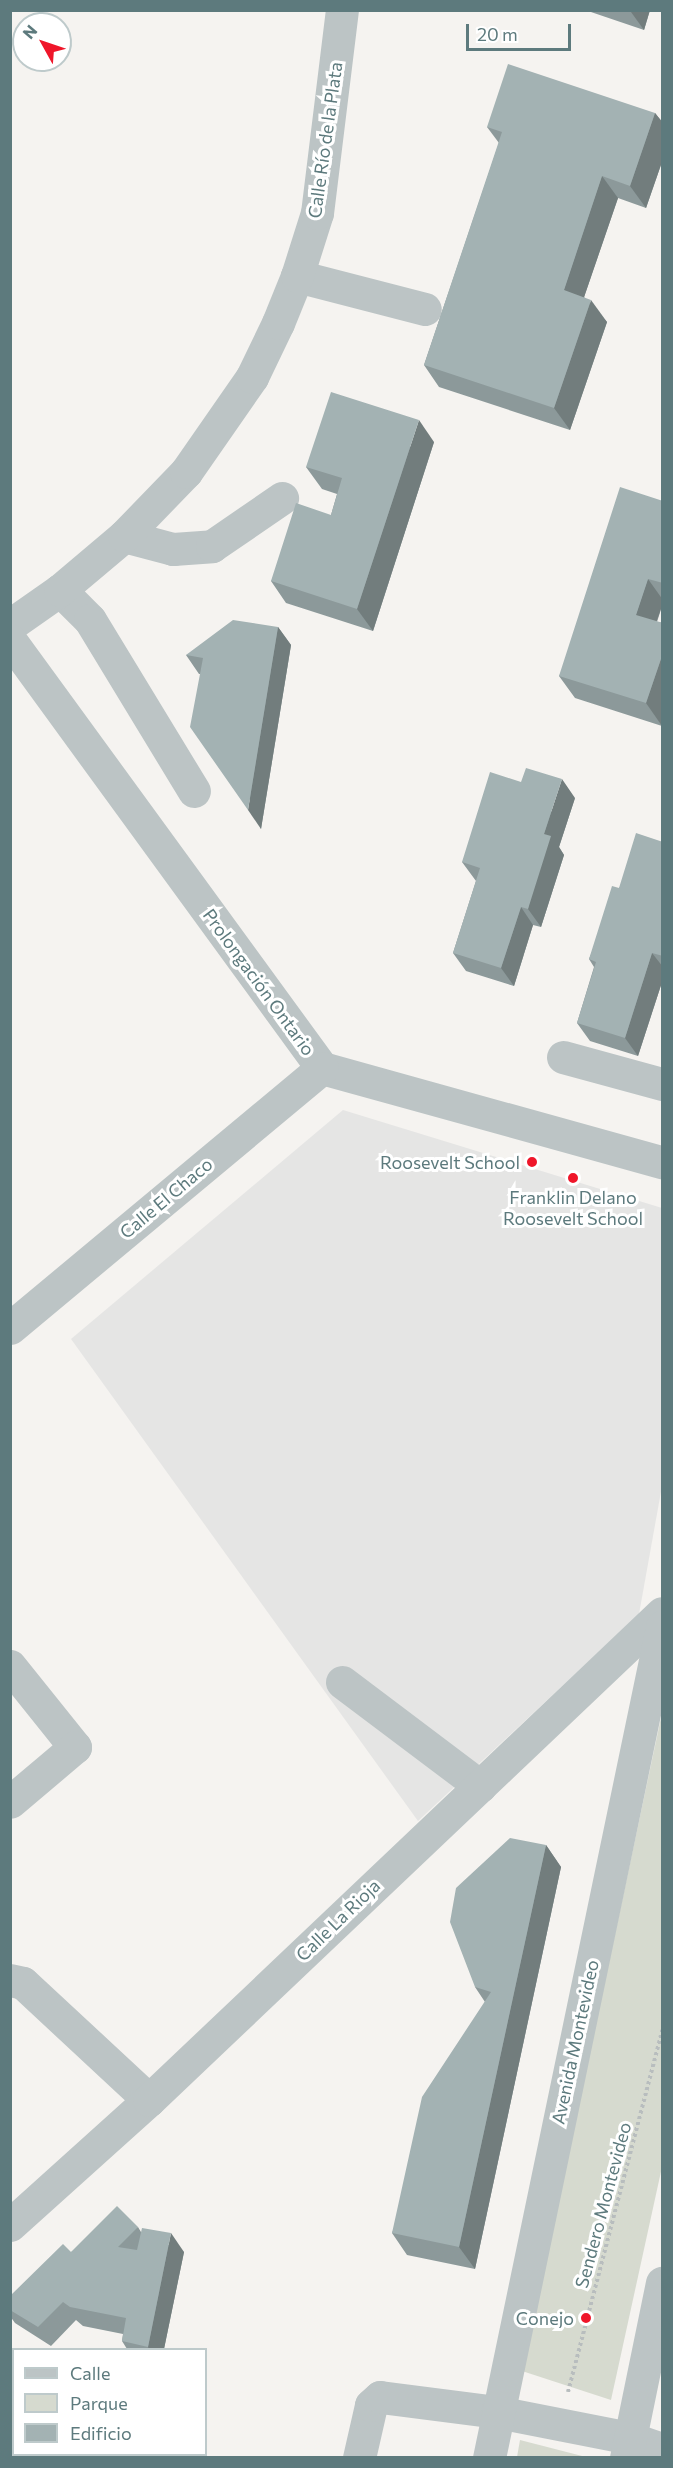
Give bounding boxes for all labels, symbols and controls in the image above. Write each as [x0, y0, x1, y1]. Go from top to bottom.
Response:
north arrow [12, 12, 72, 72]
scale bar [469, 12, 574, 50]
text: N [18, 21, 40, 42]
text: 20 m [477, 23, 518, 45]
street label: Calle Río de la Plata [303, 60, 347, 220]
street label: Prolongación Ontario [199, 904, 319, 1060]
place label: Roosevelt School [380, 1151, 520, 1173]
street label: Calle El Chaco [115, 1153, 217, 1243]
marker: Roosevelt School [525, 1155, 539, 1169]
marker: Franklin Delano Roosevelt School [566, 1171, 580, 1185]
place label: Franklin Delano Roosevelt School [503, 1187, 643, 1230]
street label: Calle La Rioja [291, 1875, 385, 1965]
street label: Avenida Montevideo [547, 1958, 603, 2126]
street label: Sendero Montevideo [570, 2120, 636, 2290]
place label: Conejo [516, 2307, 574, 2329]
marker: Conejo [579, 2311, 593, 2325]
legend [12, 2348, 207, 2456]
text: Calle [70, 2362, 110, 2384]
text: Parque [70, 2392, 128, 2414]
text: Edificio [70, 2422, 132, 2444]

